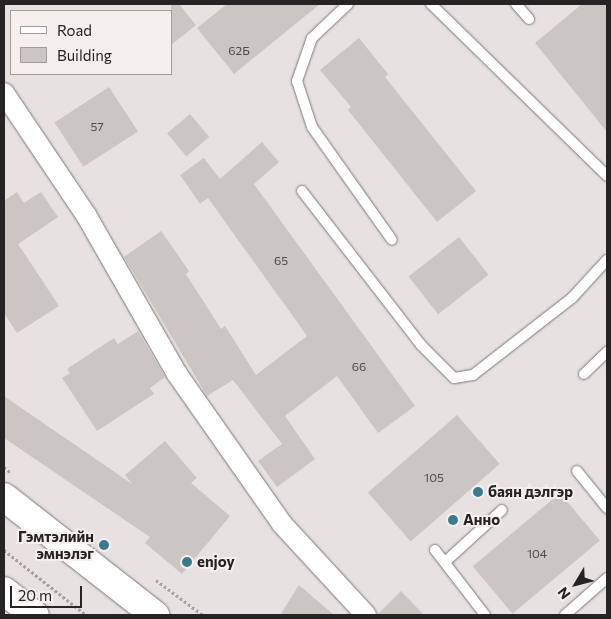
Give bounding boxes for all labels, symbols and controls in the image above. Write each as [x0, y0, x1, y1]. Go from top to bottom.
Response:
legend [10, 10, 172, 75]
text: Road [57, 21, 92, 39]
house number: 62Б [228, 44, 250, 58]
text: Building [57, 46, 112, 64]
house number: 57 [90, 120, 104, 134]
house number: 65 [274, 254, 288, 268]
house number: 66 [352, 360, 366, 374]
house number: 105 [424, 471, 444, 485]
place label: баян дэлгэр [488, 483, 573, 501]
marker: баян дэлгэр [472, 486, 484, 498]
place label: Анно [463, 511, 500, 529]
marker: Анно [447, 514, 459, 526]
place label: Гэмтэлийн эмнэлэг [18, 527, 94, 562]
marker: Гэмтэлийн эмнэлэг [98, 539, 110, 551]
house number: 104 [527, 547, 547, 561]
place label: enjoy [197, 553, 235, 571]
marker: enjoy [181, 556, 193, 568]
north arrow [551, 559, 601, 609]
scale bar [12, 576, 85, 608]
text: N [554, 584, 574, 603]
text: 20 m [18, 586, 52, 604]

